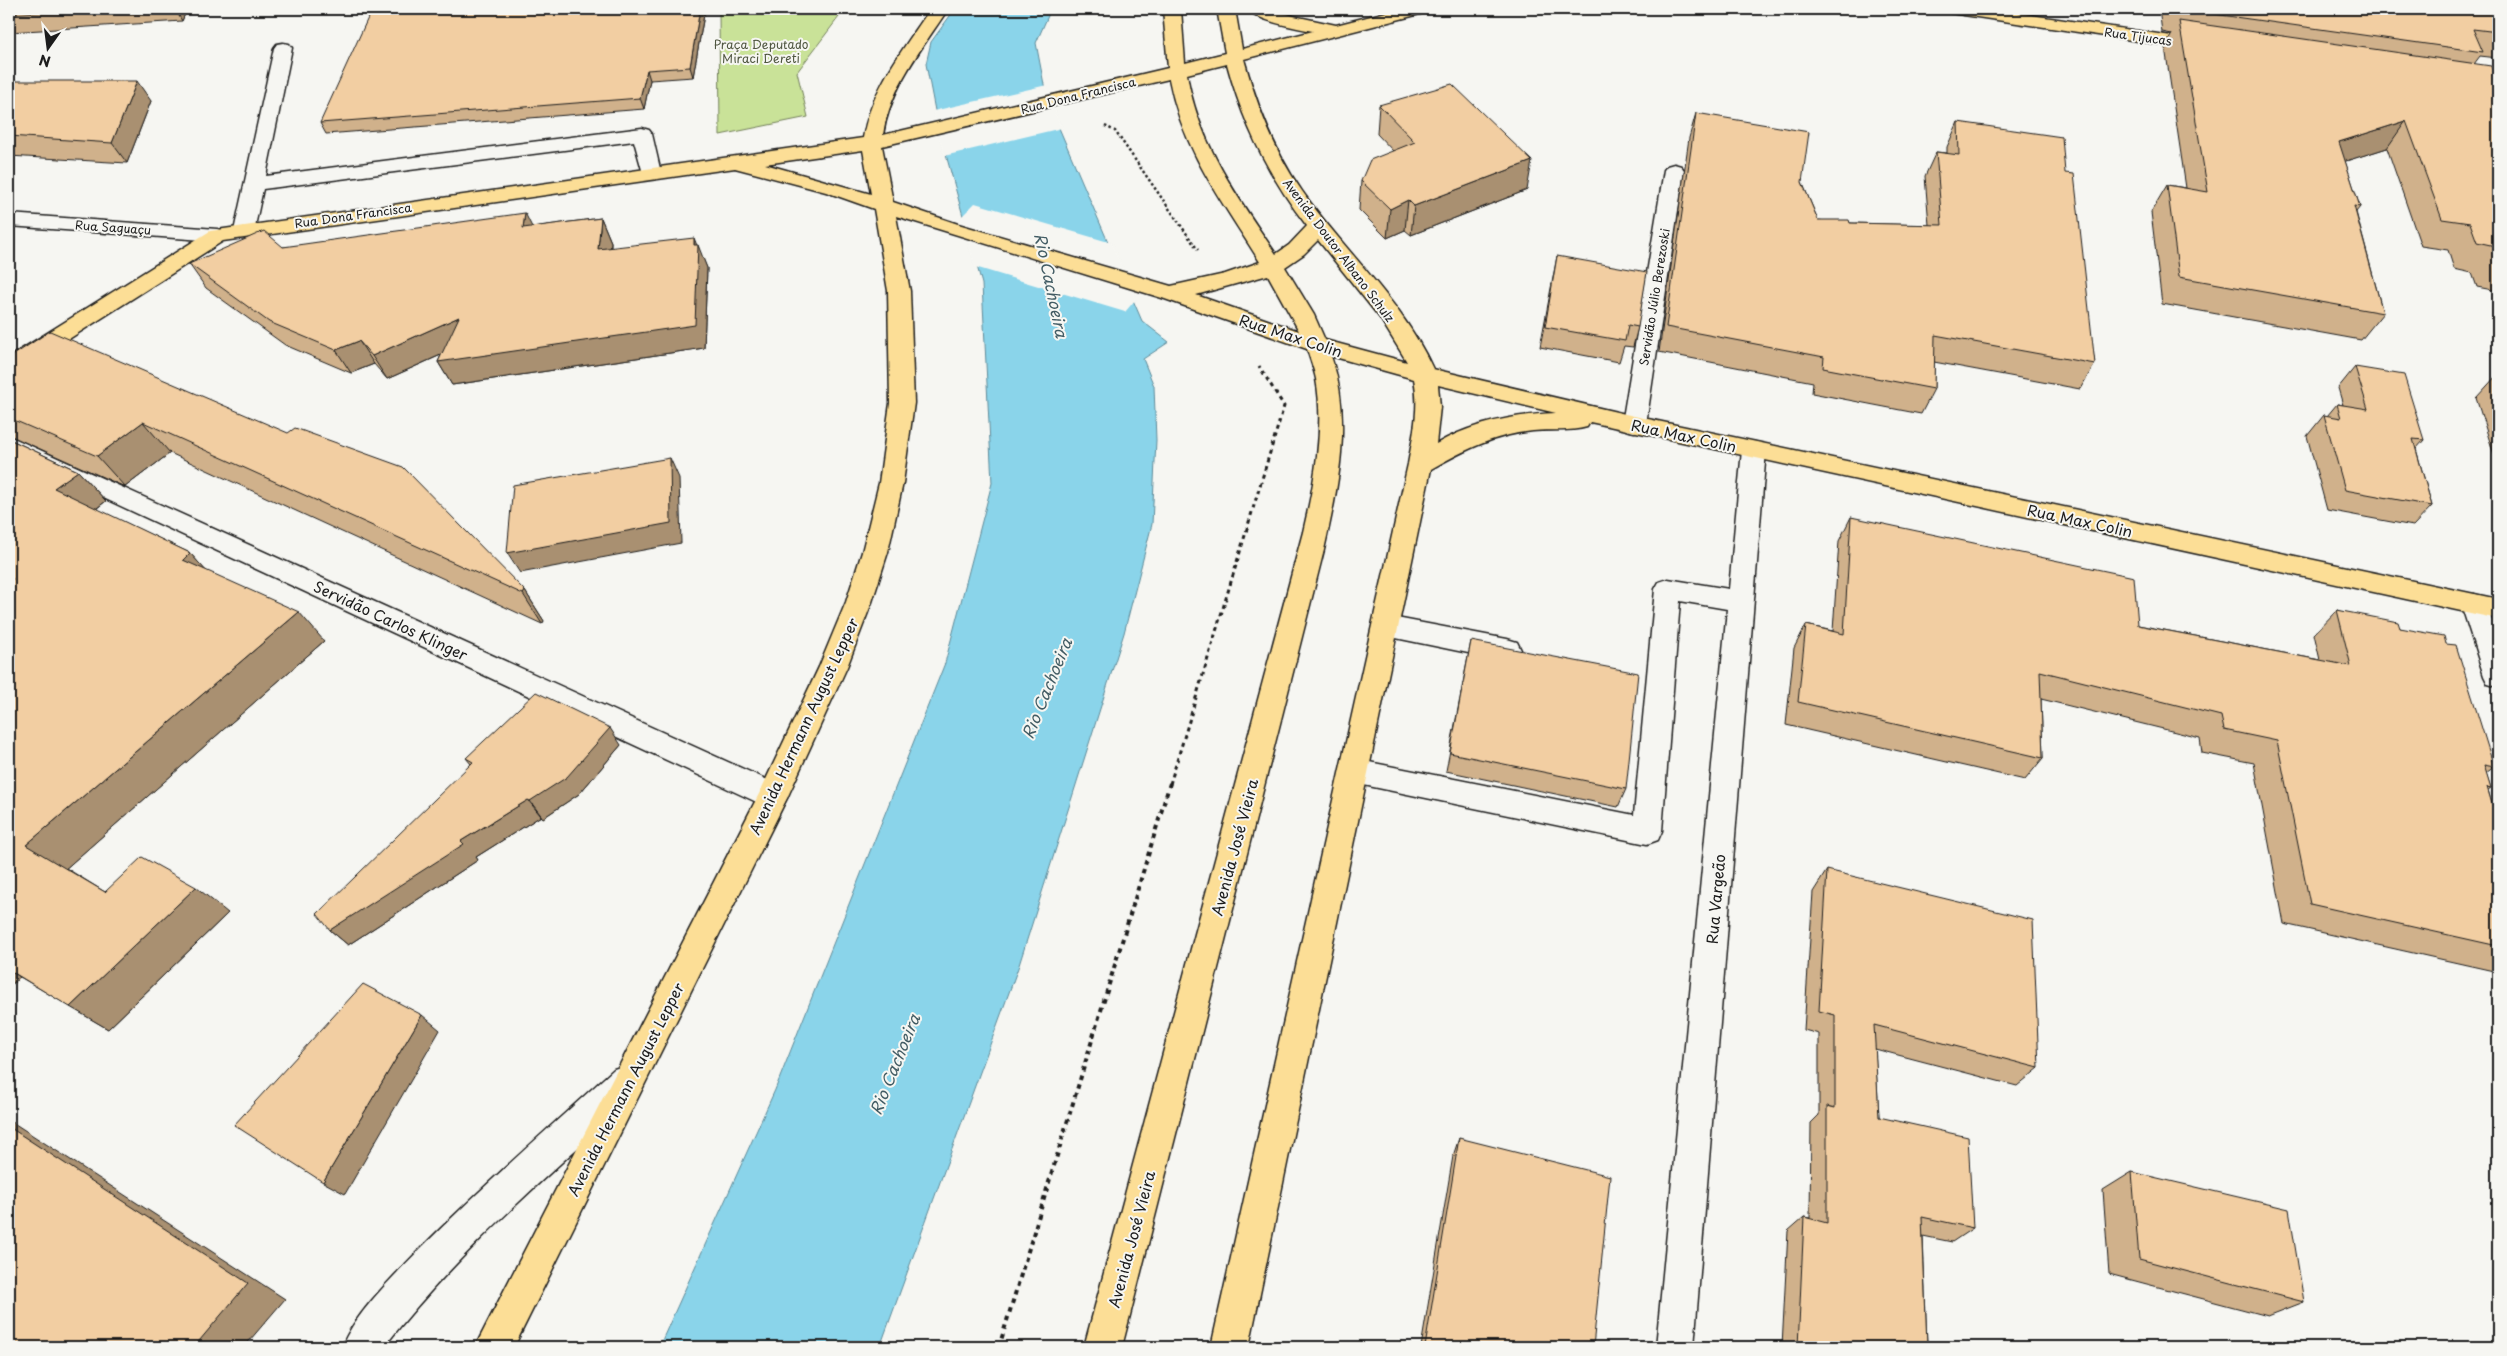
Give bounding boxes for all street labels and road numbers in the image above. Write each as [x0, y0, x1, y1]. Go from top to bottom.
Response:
street label: Rua Tijucas [2103, 22, 2173, 50]
street label: Rua Dona Francisca [1019, 72, 1138, 118]
street label: Avenida Doutor Albano Schulz [1279, 175, 1399, 326]
street label: Rua Dona Francisca [293, 198, 413, 232]
street label: Rua Saguaçu [74, 215, 152, 239]
street label: Servidão Júlio Berezoski [1634, 227, 1674, 367]
street label: Rua Max Colin [1237, 308, 1345, 362]
street label: Rua Max Colin [1629, 413, 1739, 457]
street label: Rua Max Colin [2025, 498, 2135, 542]
street label: Servidão Carlos Klinger [310, 574, 472, 666]
street label: Avenida Hermann August Lepper [743, 614, 864, 838]
street label: Avenida José Vieira [1205, 775, 1264, 918]
street label: Rua Vargeão [1700, 853, 1730, 945]
street label: Avenida Hermann August Lepper [561, 978, 689, 1200]
street label: Avenida José Vieira [1102, 1167, 1161, 1310]

